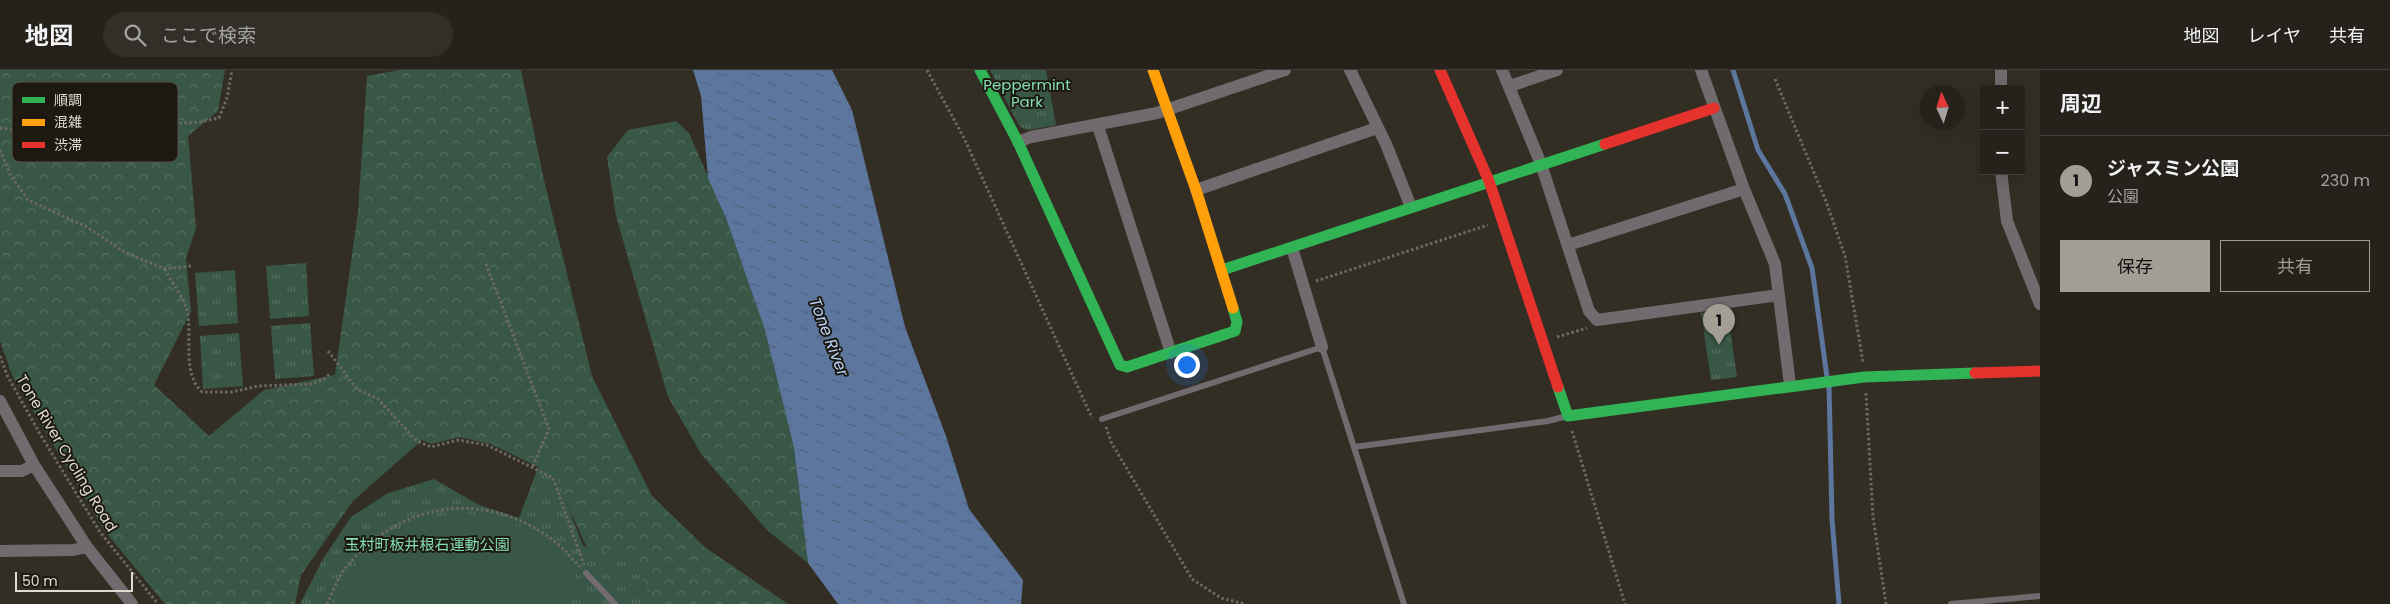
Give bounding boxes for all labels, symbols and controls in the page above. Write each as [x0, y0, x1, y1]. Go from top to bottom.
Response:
search box [103, 12, 453, 57]
text: 地図 [25, 19, 73, 52]
icon: search [121, 21, 149, 49]
text: ここで検索 [161, 22, 256, 49]
text: 地図 [2184, 23, 2220, 48]
text: レイヤ [2248, 23, 2301, 48]
text: 共有 [2329, 23, 2365, 48]
park label: Peppermint Park [983, 74, 1071, 112]
legend [12, 82, 178, 162]
north arrow [1920, 85, 1965, 130]
map controls [1980, 85, 2025, 175]
button: + [1980, 85, 2025, 130]
text: 周辺 [2060, 89, 2102, 118]
text: 順調 [54, 90, 82, 110]
text: 混雑 [54, 112, 82, 132]
button: − [1980, 130, 2025, 175]
text: 渋滞 [54, 135, 82, 155]
text: ジャスミン公園 [2107, 155, 2239, 182]
text: 1 [2073, 169, 2079, 192]
text: 230 m [2321, 169, 2370, 192]
text: 公園 [2107, 185, 2139, 208]
button: 保存 [2060, 240, 2210, 292]
button: 共有 [2220, 240, 2370, 292]
water label: Tone River [804, 294, 855, 381]
pin: 1 [1703, 304, 1735, 345]
your location [1174, 352, 1200, 378]
street label: Tone River Cycling Road [12, 370, 122, 536]
park label: 玉村町板井根石運動公園 [344, 534, 510, 555]
scale bar [15, 569, 132, 592]
text: 50 m [22, 571, 58, 591]

